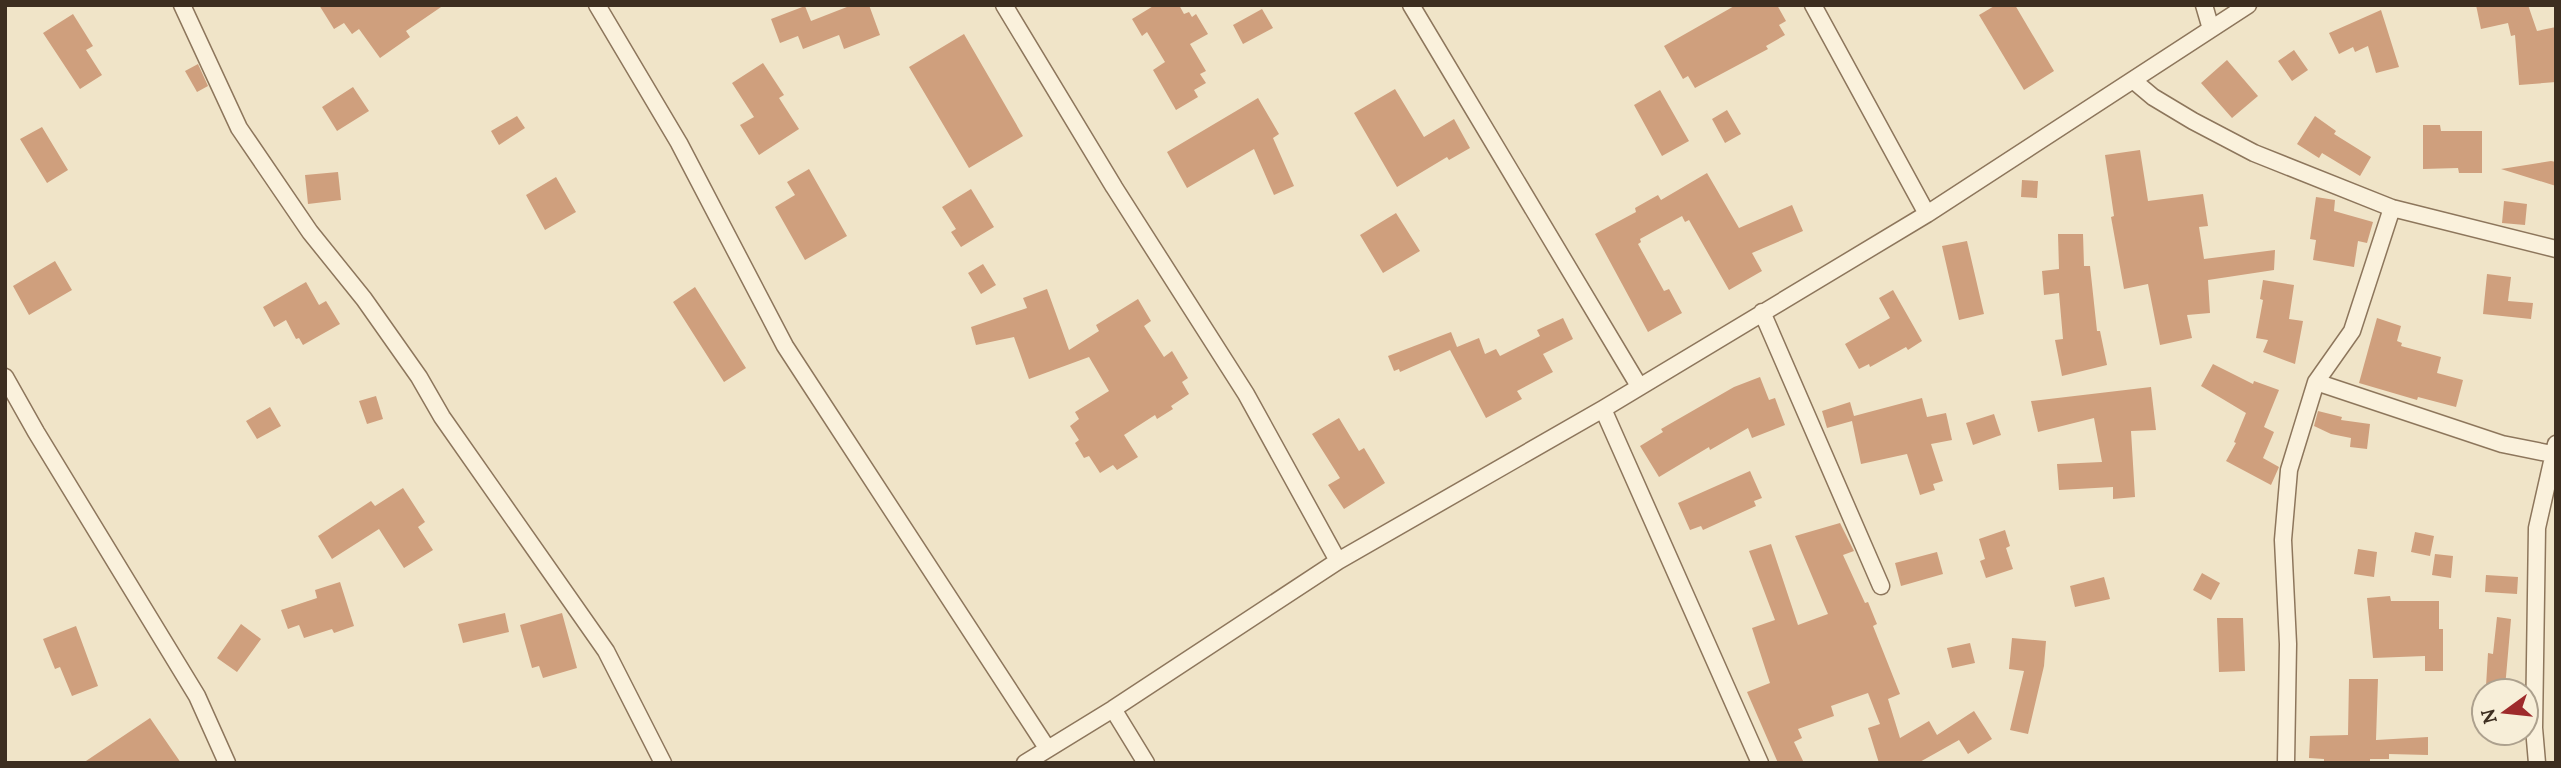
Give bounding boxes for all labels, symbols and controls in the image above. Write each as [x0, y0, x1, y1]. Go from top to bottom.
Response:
north arrow [2470, 677, 2540, 747]
text: N [2475, 706, 2502, 727]

